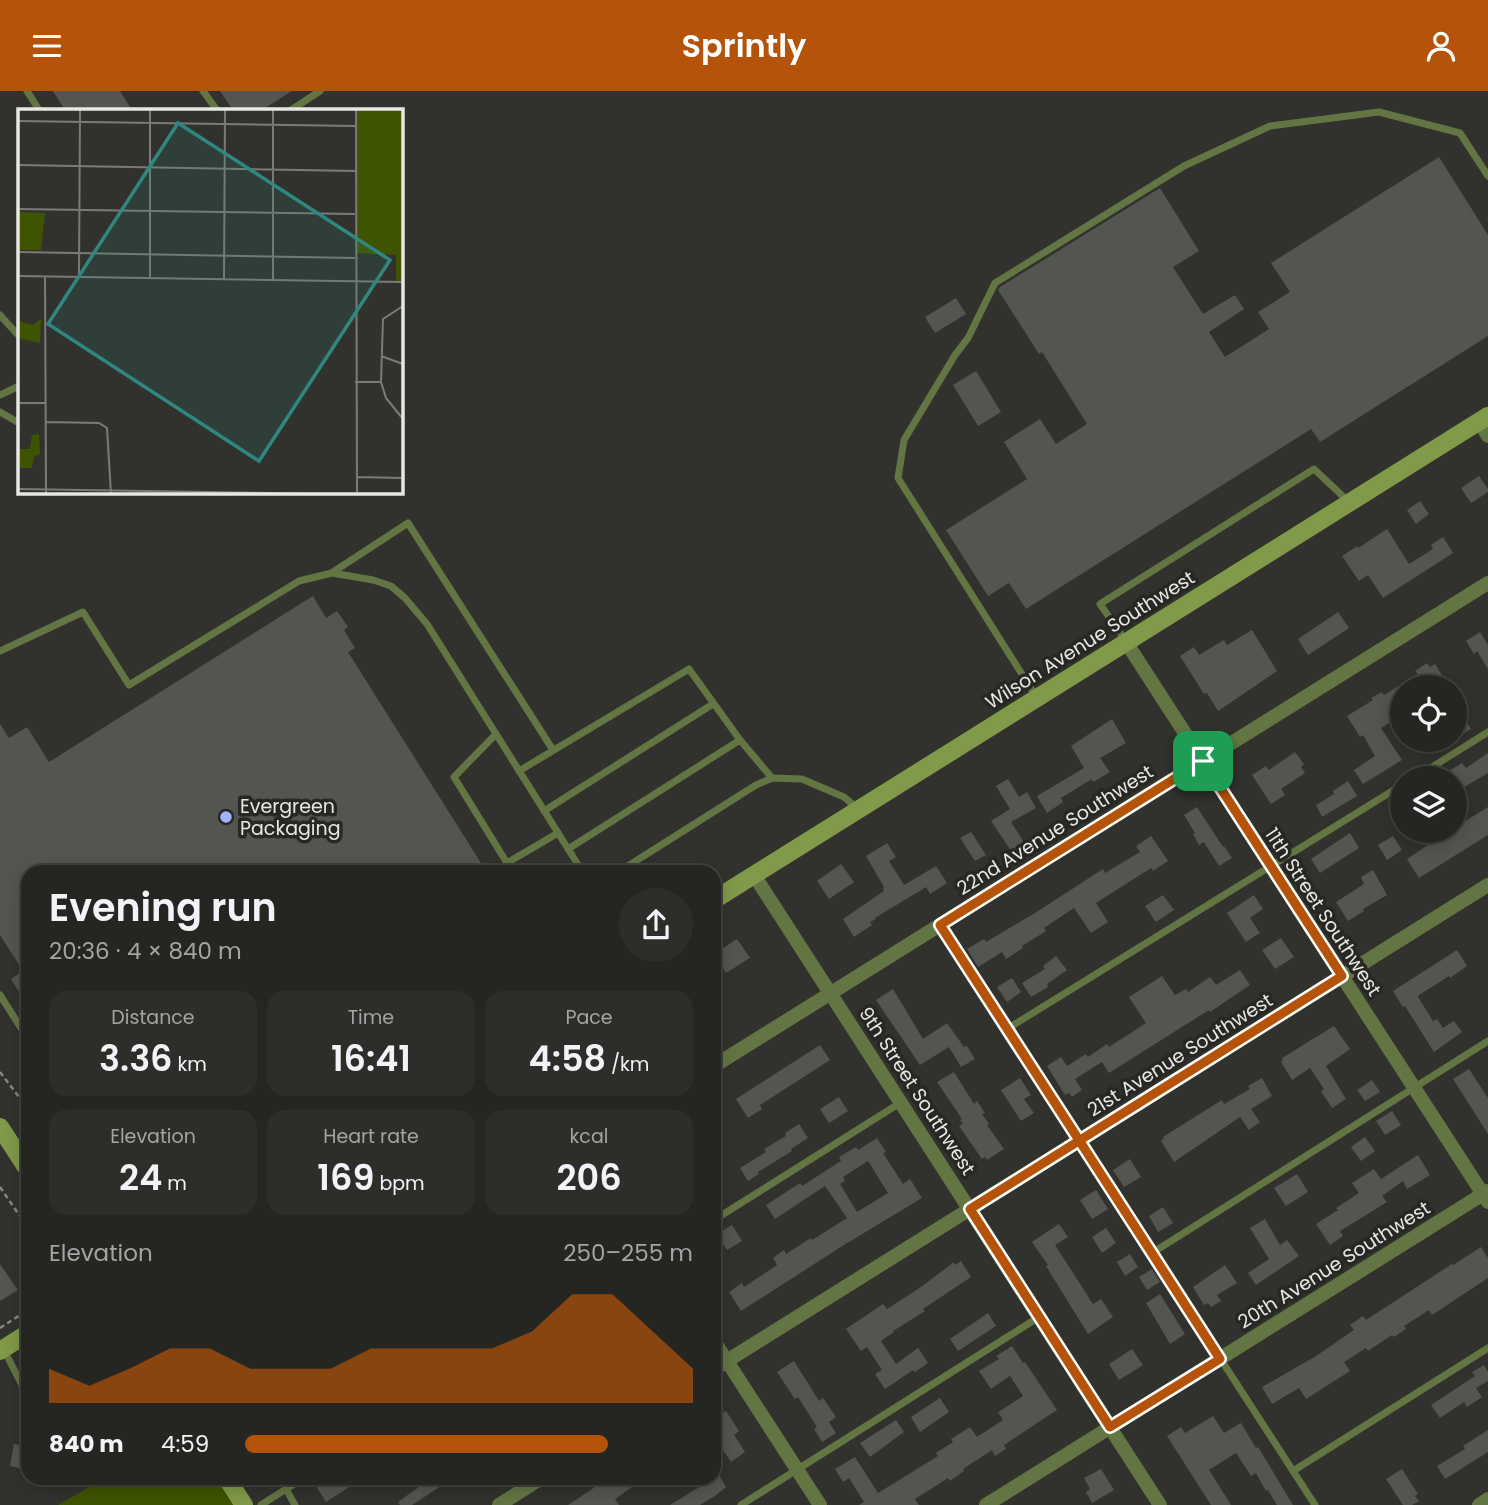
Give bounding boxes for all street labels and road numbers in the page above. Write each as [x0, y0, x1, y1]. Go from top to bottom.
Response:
street label: Wilson Avenue Southwest [980, 564, 1200, 716]
street label: 22nd Avenue Southwest [952, 758, 1159, 902]
street label: 11th Street Southwest [1258, 823, 1388, 1002]
street label: 21st Avenue Southwest [1082, 987, 1278, 1123]
street label: 9th Street Southwest [852, 1002, 982, 1180]
street label: 20th Avenue Southwest [1233, 1195, 1435, 1335]

